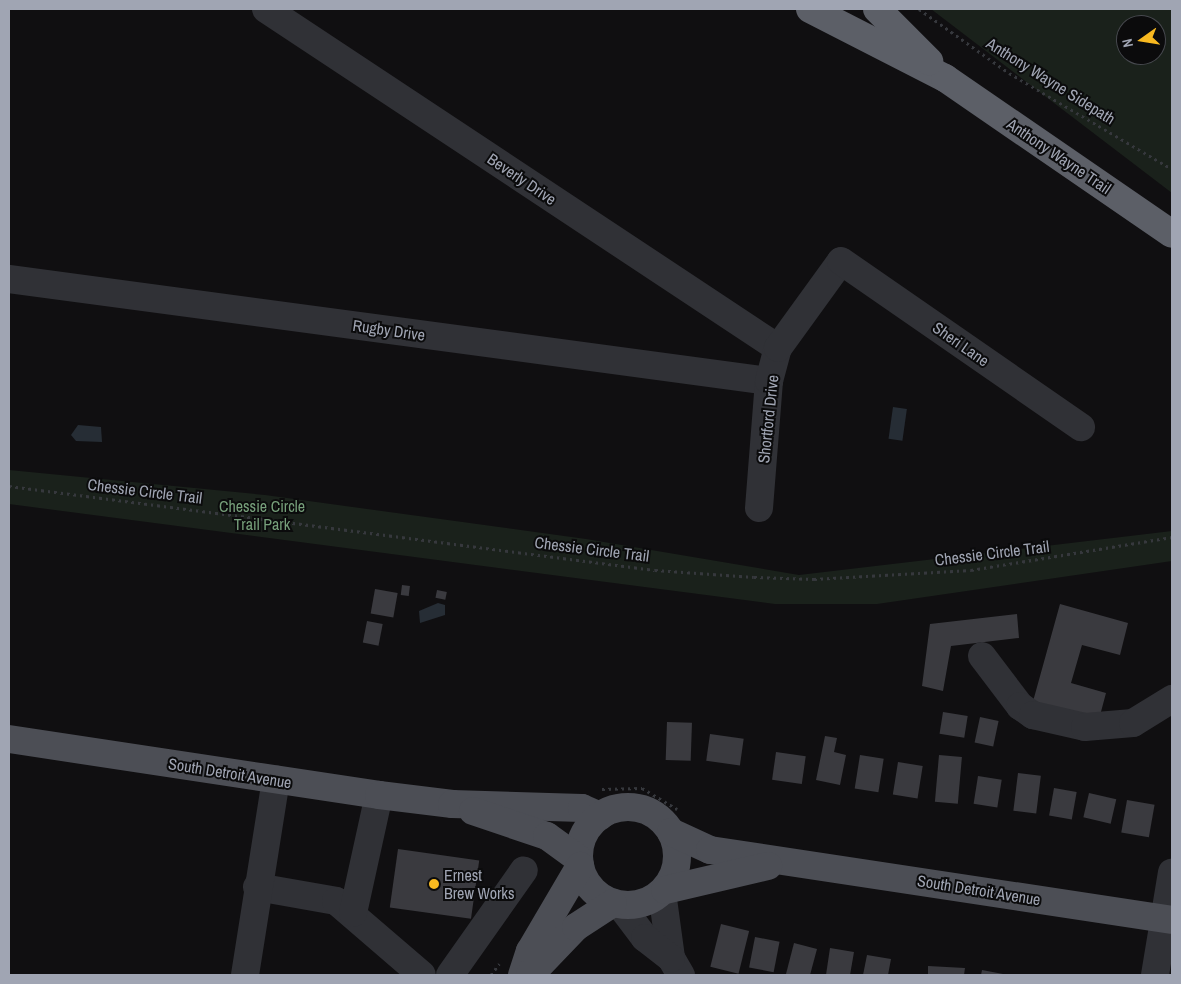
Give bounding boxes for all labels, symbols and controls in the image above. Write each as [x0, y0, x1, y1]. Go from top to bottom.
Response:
north arrow [1116, 15, 1166, 65]
street label: Anthony Wayne Sidepath [983, 34, 1119, 128]
text: N [1118, 37, 1137, 49]
street label: Anthony Wayne Trail [1003, 114, 1115, 198]
street label: Beverly Drive [484, 149, 560, 209]
street label: Rugby Drive [352, 315, 426, 345]
street label: Sheri Lane [929, 318, 993, 370]
street label: Shortford Drive [754, 374, 782, 464]
street label: Chessie Circle Trail [87, 474, 203, 508]
park label: Chessie Circle Trail Park [219, 496, 305, 534]
street label: Chessie Circle Trail [534, 532, 650, 566]
street label: Chessie Circle Trail [934, 536, 1050, 570]
street label: South Detroit Avenue [167, 754, 293, 792]
place label: Ernest Brew Works [444, 865, 514, 903]
street label: South Detroit Avenue [916, 871, 1042, 909]
marker: Ernest Brew Works [428, 878, 440, 890]

